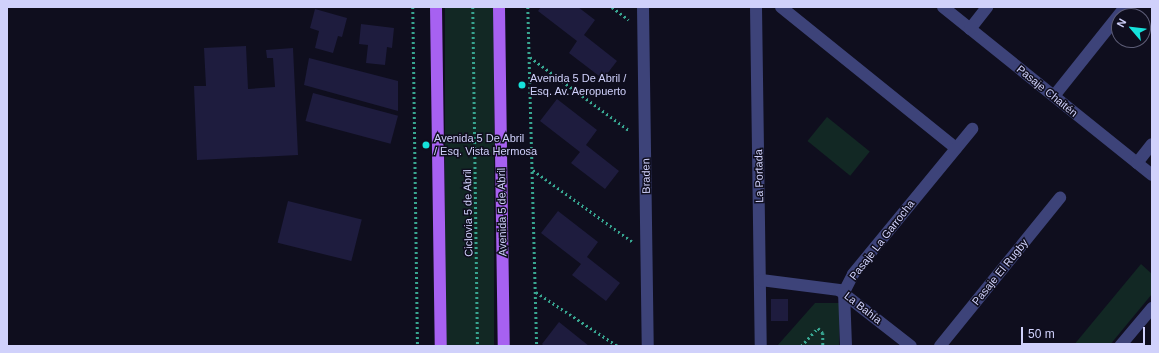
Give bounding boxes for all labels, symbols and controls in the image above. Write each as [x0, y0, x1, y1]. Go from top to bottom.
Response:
north arrow [1111, 8, 1151, 48]
text: N [1114, 17, 1128, 29]
street label: Pasaje Chaitén [1014, 62, 1080, 120]
place label: Avenida 5 De Abril / Esq. Av. Aeropuerto [530, 72, 627, 98]
marker: Avenida 5 De Abril / Esq. Av. Aeropuerto [517, 80, 527, 90]
place label: Avenida 5 De Abril / Esq. Vista Hermosa [434, 132, 537, 158]
marker: Avenida 5 De Abril / Esq. Vista Hermosa [421, 140, 431, 150]
street label: La Portada [752, 149, 766, 203]
street label: Braden [639, 158, 653, 194]
street label: Avenida 5 de Abril [495, 167, 509, 257]
street label: Ciclovia 5 de Abril [461, 169, 475, 257]
street label: Pasaje La Garrocha [847, 197, 917, 283]
street label: Pasaje El Rugby [969, 236, 1031, 308]
street label: La Bahía [842, 289, 884, 327]
scale bar [1023, 319, 1147, 345]
text: 50 m [1028, 327, 1055, 341]

